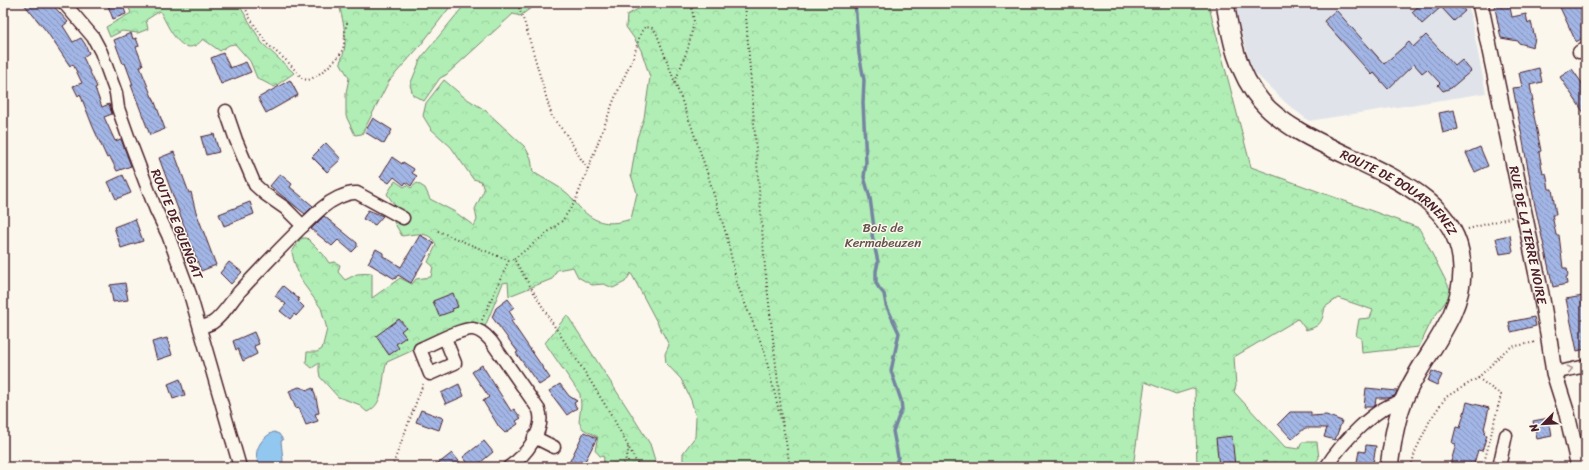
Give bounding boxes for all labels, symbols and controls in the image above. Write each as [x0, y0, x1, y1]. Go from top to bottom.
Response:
street label: ROUTE DE DOUARNENEZ [1336, 142, 1465, 240]
street label: RUE DE LA TERRE NOIRE [1503, 164, 1554, 307]
street label: ROUTE DE GUENGAT [144, 165, 210, 283]
park label: Bois de Kermabeuzen [845, 216, 921, 254]
one-way arrow [1567, 366, 1573, 374]
north arrow [1523, 404, 1563, 444]
text: N [1524, 420, 1545, 436]

